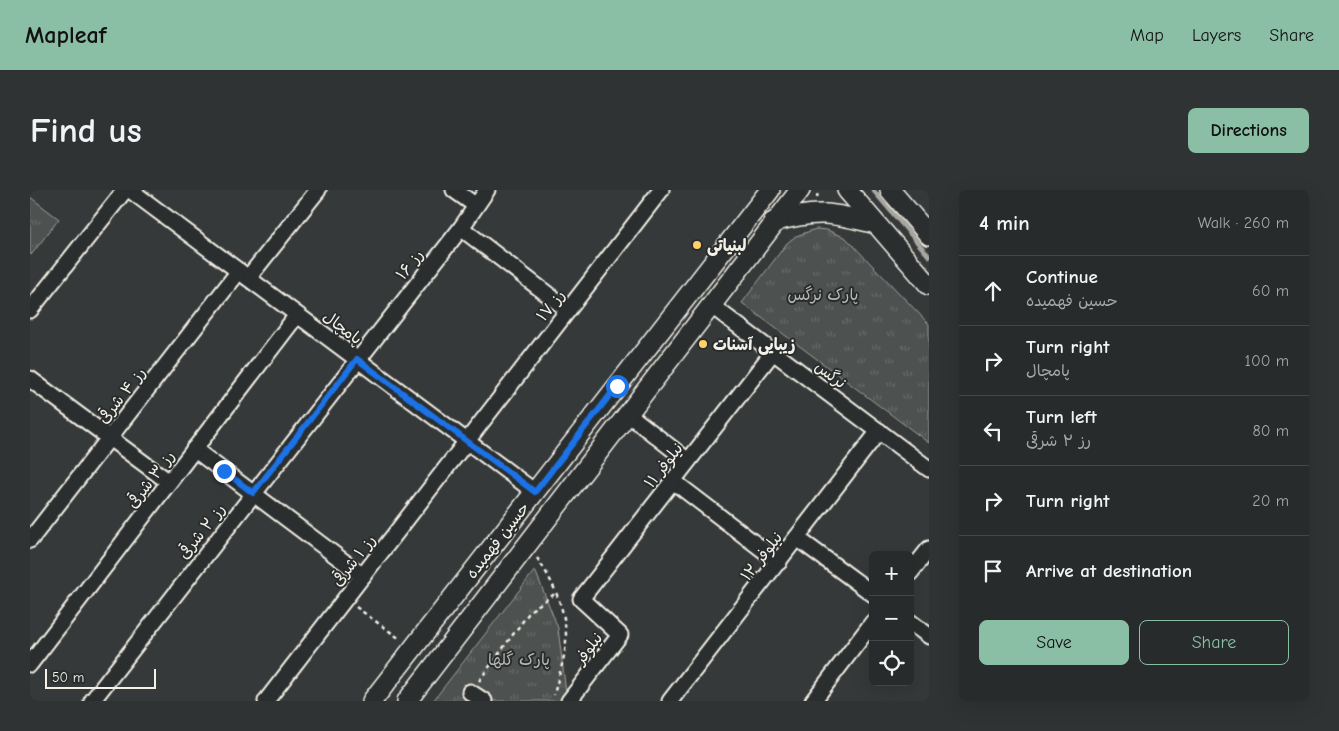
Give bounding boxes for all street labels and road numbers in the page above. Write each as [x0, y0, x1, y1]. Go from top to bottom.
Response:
street label: رز ۱۶ [393, 246, 427, 283]
street label: رز ۱۷ [533, 286, 569, 325]
street label: پامچال [319, 307, 365, 349]
street label: نرگس [811, 356, 850, 392]
street label: رز ۴ شرقی [93, 363, 149, 427]
street label: نیلوفر ۱۱ [641, 440, 688, 492]
street label: رز ۳ شرقی [122, 446, 178, 512]
street label: رز ۲ شرقی [173, 499, 229, 563]
street label: حسین فهمیده [462, 499, 533, 582]
street label: نیلوفر ۱۲ [737, 529, 787, 585]
street label: رز ۱ شرقی [327, 530, 379, 590]
street label: نیلوفر [570, 629, 607, 670]

